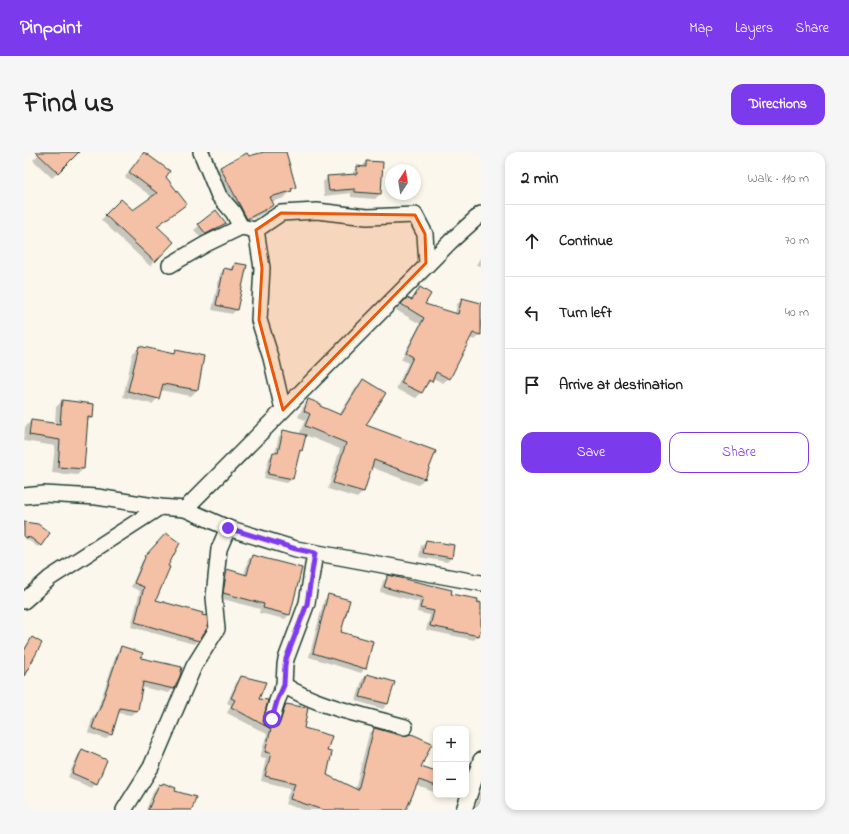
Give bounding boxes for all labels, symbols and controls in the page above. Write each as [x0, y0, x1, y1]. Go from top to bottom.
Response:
text: Pinpoint [20, 15, 82, 42]
text: Map [689, 18, 713, 39]
text: Layers [735, 18, 773, 39]
text: Share [795, 18, 829, 39]
text: Find us [24, 84, 114, 125]
button: Directions [731, 84, 825, 125]
north arrow [385, 164, 421, 200]
text: 2 min [521, 166, 558, 191]
text: Walk · 110 m [748, 169, 809, 188]
icon: ahead [521, 230, 543, 252]
text: Continue [559, 230, 613, 252]
text: 70 m [785, 231, 809, 250]
icon: left [521, 302, 543, 324]
text: Turn left [559, 302, 612, 324]
text: 40 m [785, 303, 809, 322]
icon: arrive [521, 374, 543, 396]
text: Arrive at destination [559, 374, 683, 396]
button: Save [521, 432, 661, 473]
button: Share [669, 432, 809, 473]
route end [219, 519, 237, 537]
route start [263, 710, 281, 728]
map controls [433, 726, 469, 798]
button: + [433, 726, 469, 762]
button: − [433, 762, 469, 798]

